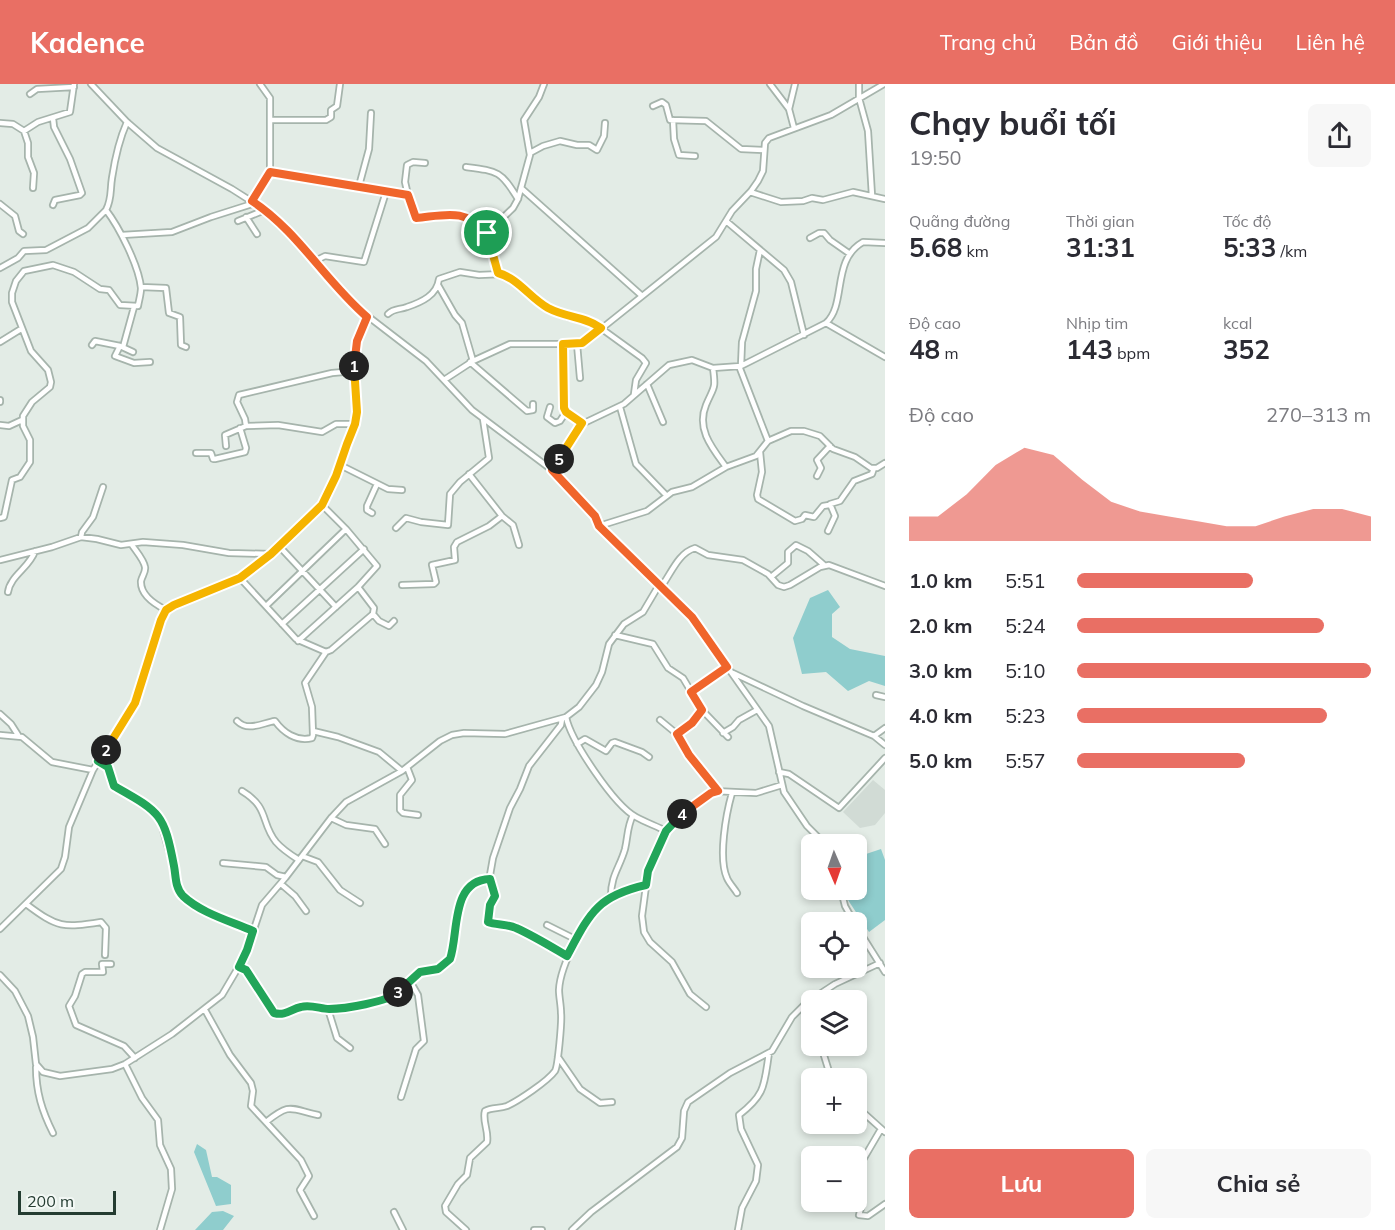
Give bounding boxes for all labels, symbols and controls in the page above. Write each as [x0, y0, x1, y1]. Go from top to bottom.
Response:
text: Kadence [30, 25, 145, 60]
text: Trang chủ [940, 29, 1036, 55]
text: Bản đồ [1069, 29, 1139, 55]
text: Giới thiệu [1172, 29, 1263, 55]
text: Liên hệ [1296, 29, 1365, 55]
text: Chạy buổi tối [909, 102, 1117, 143]
button: share [1308, 104, 1371, 167]
text: 19:50 [909, 145, 962, 170]
pin [461, 207, 512, 258]
text: Quãng đường [909, 211, 1010, 231]
text: Thời gian [1066, 211, 1135, 231]
text: Tốc độ [1223, 211, 1271, 231]
icon: arrive [470, 216, 503, 249]
text: 5.68 [909, 231, 962, 264]
text: 31:31 [1066, 231, 1135, 264]
text: 5:33 [1223, 231, 1276, 264]
text: km [962, 241, 989, 261]
text: /km [1276, 241, 1307, 261]
text: Độ cao [909, 313, 961, 333]
text: Nhịp tim [1066, 313, 1128, 333]
text: kcal [1223, 313, 1252, 333]
text: 48 [909, 333, 940, 366]
text: 143 [1066, 333, 1113, 366]
text: 352 [1223, 333, 1270, 366]
text: m [940, 343, 958, 363]
text: bpm [1113, 343, 1150, 363]
pin: 1 [339, 351, 369, 381]
text: 1 [349, 356, 359, 376]
text: Độ cao [909, 402, 974, 427]
text: 270–313 m [1266, 402, 1371, 427]
pin: 5 [544, 444, 574, 474]
text: 5 [554, 449, 564, 469]
text: 1.0 km [909, 568, 972, 593]
text: 5:51 [1005, 568, 1046, 593]
text: 2.0 km [909, 613, 972, 638]
text: 5:24 [1005, 613, 1046, 638]
text: 3.0 km [909, 658, 972, 683]
text: 5:10 [1005, 658, 1046, 683]
text: 4.0 km [909, 703, 972, 728]
text: 5:23 [1005, 703, 1046, 728]
pin: 2 [91, 735, 121, 765]
text: 2 [101, 740, 111, 760]
text: 5.0 km [909, 748, 972, 773]
text: 5:57 [1005, 748, 1046, 773]
pin: 4 [667, 799, 697, 829]
text: 4 [677, 804, 687, 824]
north arrow [801, 834, 867, 900]
map controls [801, 834, 867, 1212]
button: locate [801, 912, 867, 978]
pin: 3 [383, 977, 413, 1007]
text: 3 [393, 982, 403, 1002]
button: layers [801, 990, 867, 1056]
button: + [801, 1068, 867, 1134]
button: − [801, 1146, 867, 1212]
button: Lưu [909, 1149, 1134, 1218]
button: Chia sẻ [1146, 1149, 1371, 1218]
scale bar [18, 1188, 116, 1216]
text: 200 m [27, 1191, 74, 1211]

